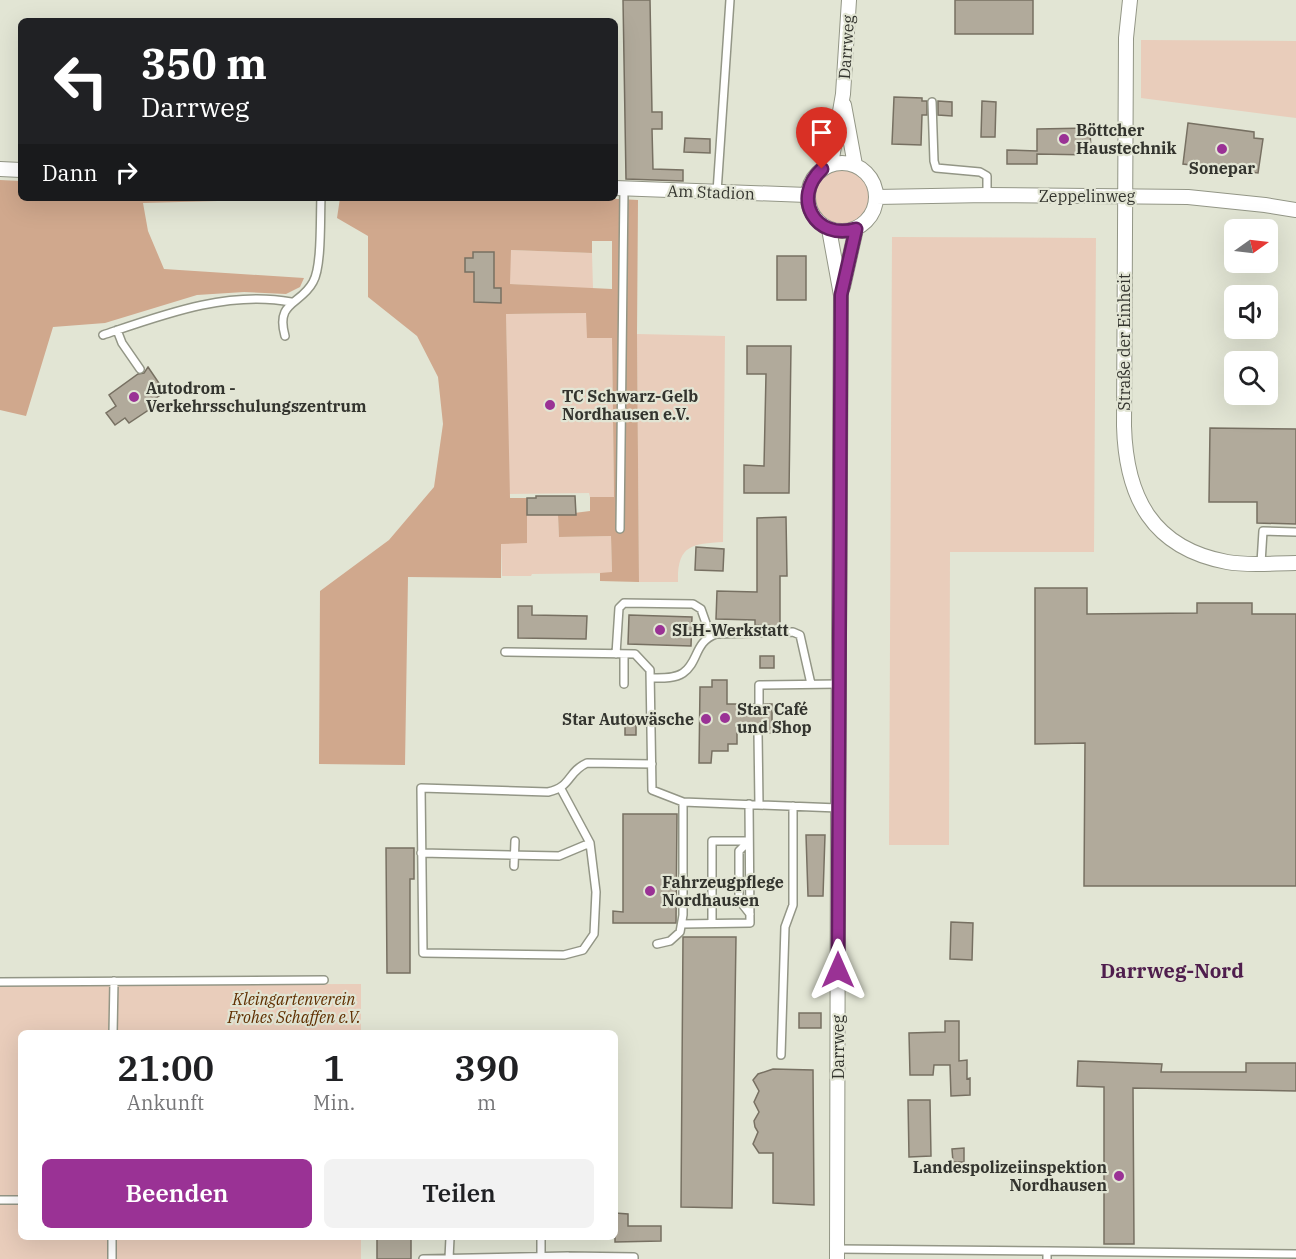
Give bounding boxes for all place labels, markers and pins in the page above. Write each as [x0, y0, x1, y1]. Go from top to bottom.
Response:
pin [796, 107, 847, 169]
place label: Böttcher Haustechnik [1076, 120, 1176, 158]
marker: Böttcher Haustechnik [1057, 132, 1071, 146]
marker: Sonepar [1215, 142, 1229, 156]
place label: Sonepar [1189, 158, 1255, 178]
place label: Autodrom - Verkehrsschulungszentrum [146, 378, 367, 416]
place label: TC Schwarz-Gelb Nordhausen e.V. [562, 386, 698, 424]
marker: Autodrom - Verkehrsschulungszentrum [127, 390, 141, 404]
marker: TC Schwarz-Gelb Nordhausen e.V. [543, 398, 557, 412]
place label: SLH-Werkstatt [672, 620, 788, 640]
marker: SLH-Werkstatt [653, 623, 667, 637]
place label: Star Café und Shop [737, 699, 812, 737]
place label: Star Autowäsche [562, 709, 694, 729]
marker: Star Café und Shop [718, 711, 732, 725]
marker: Star Autowäsche [699, 712, 713, 726]
place label: Fahrzeugpflege Nordhausen [662, 872, 784, 910]
marker: Fahrzeugpflege Nordhausen [643, 884, 657, 898]
place label: Landespolizeiinspektion Nordhausen [913, 1157, 1107, 1195]
marker: Landespolizeiinspektion Nordhausen [1112, 1169, 1126, 1183]

